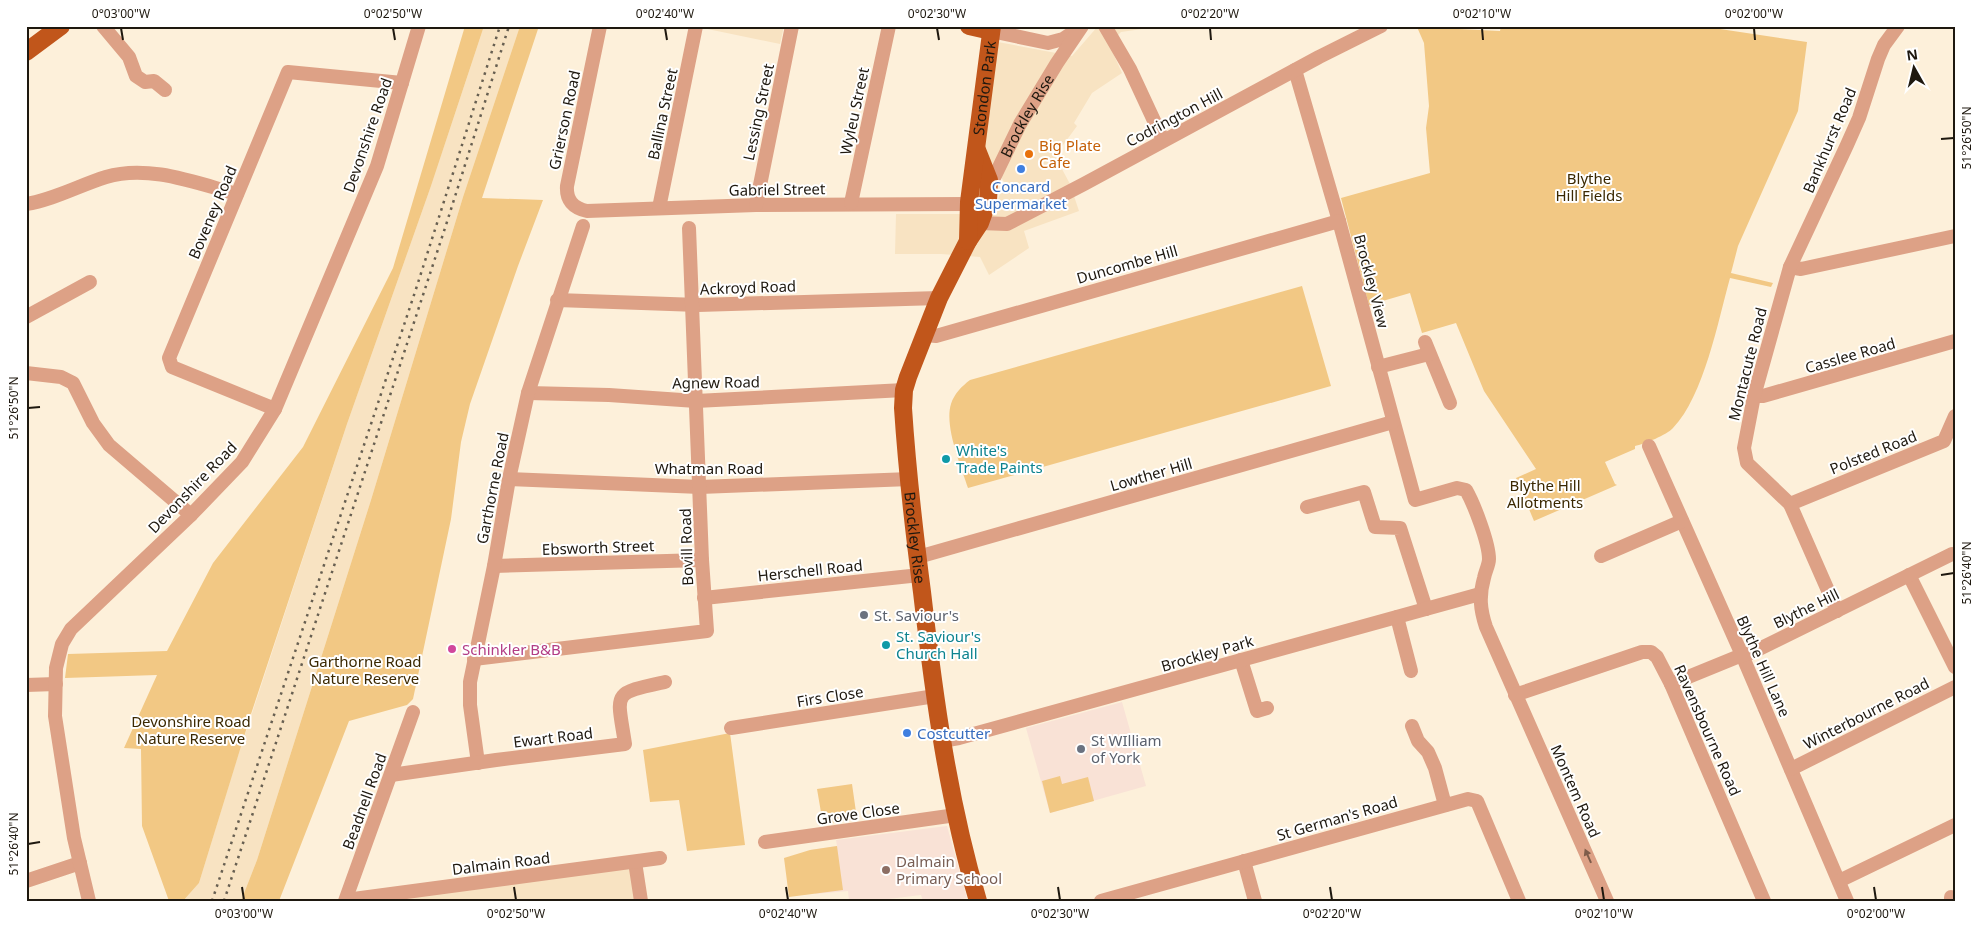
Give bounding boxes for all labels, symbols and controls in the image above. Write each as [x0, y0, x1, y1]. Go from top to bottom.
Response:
text: 0°03'00"W [92, 5, 150, 22]
text: 0°02'50"W [364, 5, 422, 22]
text: 0°02'40"W [636, 5, 694, 22]
text: 0°02'30"W [908, 5, 966, 22]
text: 0°02'20"W [1181, 5, 1239, 22]
text: 0°02'10"W [1453, 5, 1511, 22]
text: 0°02'00"W [1725, 5, 1783, 22]
street label: Stondon Park [968, 39, 1000, 137]
north arrow [1888, 42, 1938, 92]
text: N [1905, 44, 1919, 65]
street label: Lessing Street [738, 61, 778, 162]
street label: Wyleu Street [835, 65, 873, 157]
street label: Ballina Street [643, 66, 682, 162]
street label: Grierson Road [544, 68, 584, 172]
street label: Brockley Rise [995, 70, 1058, 160]
street label: Devonshire Road [338, 75, 396, 195]
street label: Codrington Hill [1122, 83, 1226, 151]
street label: Bankhurst Road [1798, 84, 1860, 196]
text: 51°26'50"N [1958, 106, 1975, 170]
place label: Big Plate Cafe [1039, 135, 1101, 172]
marker: Big Plate Cafe [1023, 148, 1035, 160]
street label: Boveney Road [183, 162, 241, 262]
marker: Concard Supermarket [1015, 163, 1027, 175]
park label: Blythe Hill Fields [1555, 168, 1623, 205]
place label: Concard Supermarket [975, 176, 1068, 213]
street label: Gabriel Street [728, 178, 826, 200]
street label: Brockley View [1350, 232, 1394, 330]
street label: Duncombe Hill [1074, 240, 1180, 288]
street label: Ackroyd Road [700, 275, 796, 299]
street label: Montacute Road [1723, 305, 1771, 423]
street label: Casslee Road [1803, 333, 1897, 377]
street label: Agnew Road [672, 371, 760, 393]
text: 51°26'50"N [5, 376, 22, 440]
street label: Polsted Road [1826, 425, 1920, 479]
street label: Garthorne Road [471, 431, 513, 545]
street label: Devonshire Road [143, 437, 241, 537]
place label: White's Trade Paints [956, 440, 1043, 477]
marker: White's Trade Paints [940, 453, 952, 465]
street label: Lowther Hill [1108, 453, 1194, 495]
street label: Whatman Road [655, 458, 763, 478]
park label: Blythe Hill Allotments [1507, 475, 1583, 512]
street label: Brockley Rise [900, 491, 931, 585]
street label: Bovill Road [675, 508, 697, 586]
street label: Ebsworth Street [542, 535, 655, 559]
text: 51°26'40"N [1958, 541, 1975, 605]
street label: Herschell Road [756, 555, 864, 585]
street label: Blythe Hill [1770, 583, 1842, 633]
place label: St. Saviour's [874, 605, 959, 625]
marker: St. Saviour's [858, 609, 870, 621]
street label: Blythe Hill Lane [1733, 612, 1795, 720]
place label: St. Saviour's Church Hall [896, 626, 981, 663]
street label: Brockley Park [1158, 630, 1256, 676]
place label: Schinkler B&B [462, 639, 561, 659]
marker: St. Saviour's Church Hall [880, 639, 892, 651]
marker: Schinkler B&B [446, 643, 458, 655]
park label: Garthorne Road Nature Reserve [308, 651, 422, 688]
street label: Ravensbourne Road [1670, 661, 1746, 799]
street label: Winterbourne Road [1800, 673, 1932, 753]
street label: Firs Close [795, 681, 865, 711]
park label: Devonshire Road Nature Reserve [131, 711, 251, 748]
street label: Ewart Road [512, 722, 594, 752]
place label: Costcutter [917, 723, 990, 743]
marker: Costcutter [901, 727, 913, 739]
place label: St WIlliam of York [1091, 730, 1162, 767]
street label: Montem Road [1547, 741, 1605, 841]
marker: St WIlliam of York [1075, 743, 1087, 755]
street label: Beadnell Road [337, 750, 391, 852]
street label: St German's Road [1274, 791, 1400, 845]
street label: Grove Close [815, 797, 901, 829]
text: 51°26'40"N [5, 812, 22, 876]
street label: Dalmain Road [451, 847, 551, 879]
one-way arrow [1583, 849, 1591, 863]
place label: Dalmain Primary School [896, 851, 1002, 888]
marker: Dalmain Primary School [880, 864, 892, 876]
text: 0°03'00"W [215, 905, 273, 922]
text: 0°02'50"W [487, 905, 545, 922]
text: 0°02'40"W [759, 905, 817, 922]
text: 0°02'30"W [1031, 905, 1089, 922]
text: 0°02'20"W [1303, 905, 1361, 922]
text: 0°02'10"W [1575, 905, 1633, 922]
text: 0°02'00"W [1847, 905, 1905, 922]

